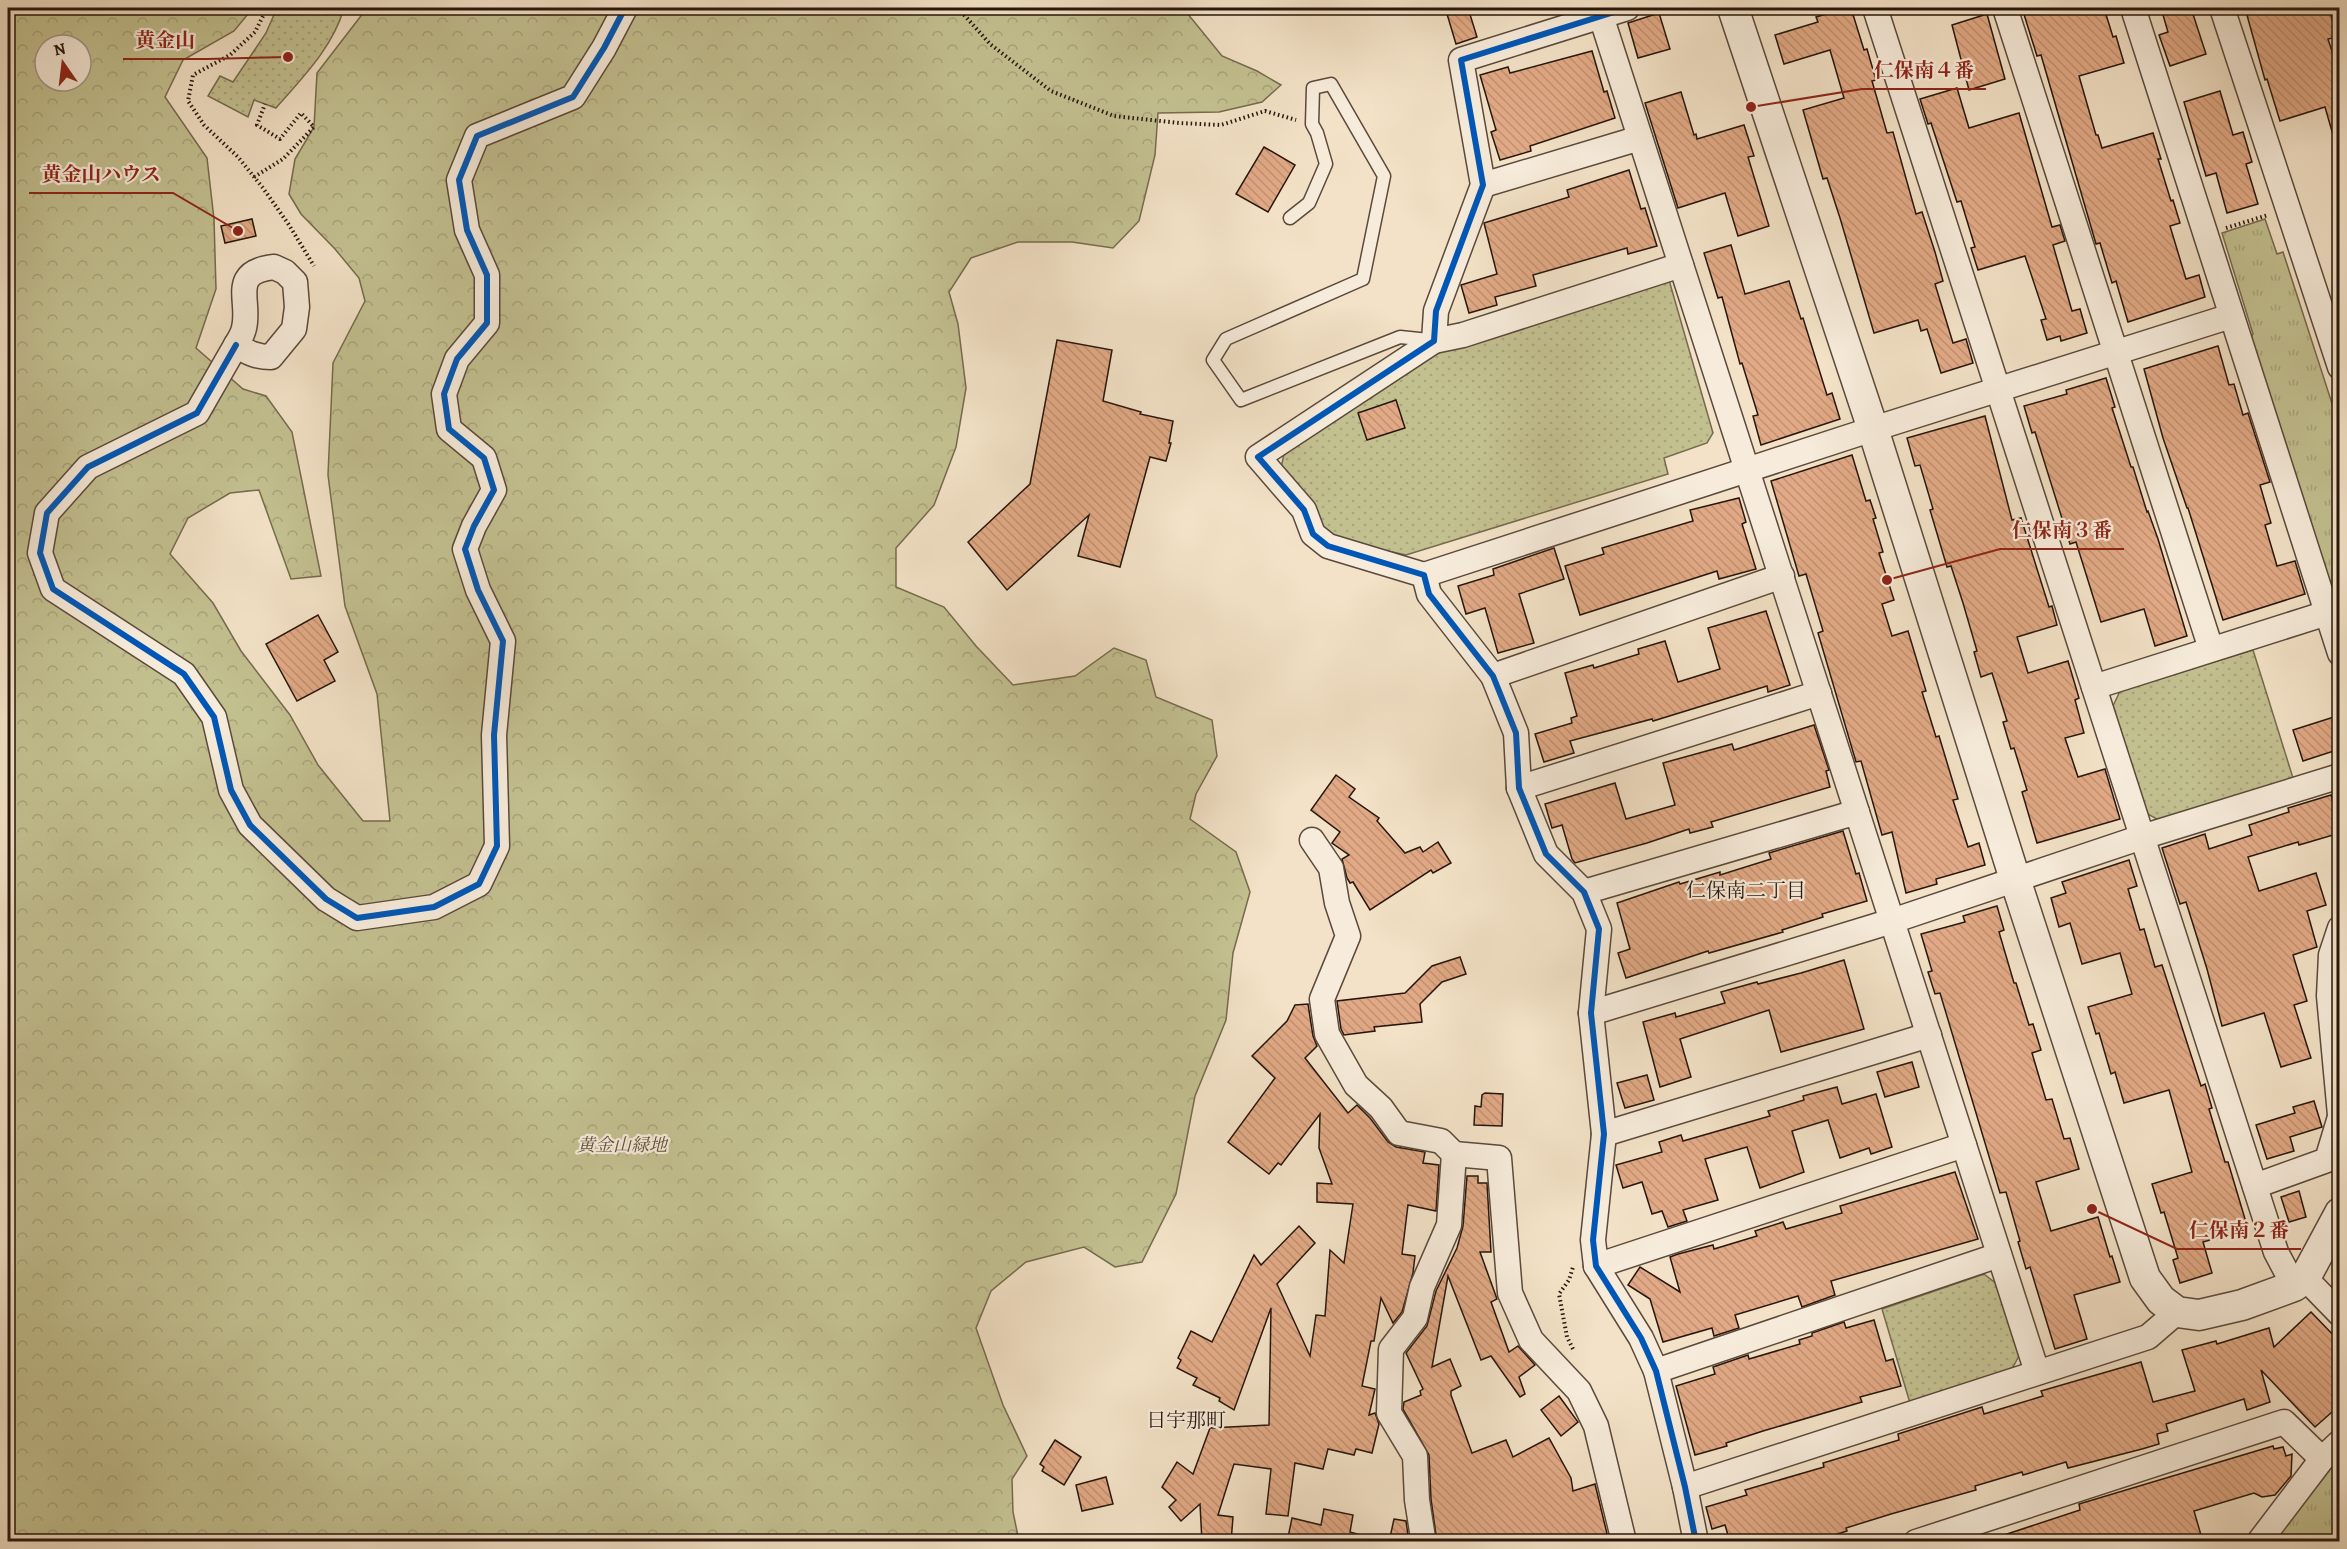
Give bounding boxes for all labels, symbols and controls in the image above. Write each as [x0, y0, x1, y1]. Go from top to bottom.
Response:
callout: 黄金山 [123, 21, 207, 59]
text: 黄金山 [135, 27, 195, 54]
north arrow [33, 33, 93, 93]
text: N [51, 37, 68, 61]
callout: 仁保南４番 [1862, 51, 1986, 89]
text: 仁保南４番 [1874, 57, 1974, 84]
callout: 黄金山ハウス [29, 155, 173, 193]
text: 黄金山ハウス [41, 161, 161, 188]
callout: 仁保南３番 [2000, 511, 2124, 549]
text: 仁保南３番 [2012, 517, 2112, 544]
district label: 仁保南二丁目 [1686, 877, 1806, 904]
park label: 黄金山緑地 [577, 1133, 669, 1157]
callout: 仁保南２番 [2177, 1211, 2301, 1249]
text: 仁保南２番 [2189, 1217, 2289, 1244]
district label: 日宇那町 [1146, 1407, 1226, 1434]

